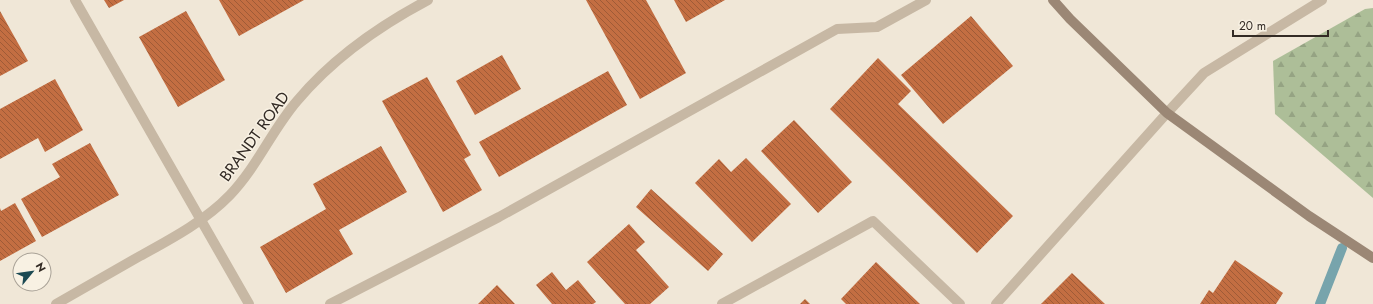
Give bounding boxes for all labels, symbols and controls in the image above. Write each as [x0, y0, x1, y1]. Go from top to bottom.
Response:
scale bar [1233, 12, 1328, 38]
text: 20 m [1239, 17, 1266, 35]
street label: BRANDT ROAD [214, 87, 295, 186]
north arrow [12, 252, 52, 292]
text: N [32, 259, 50, 275]

